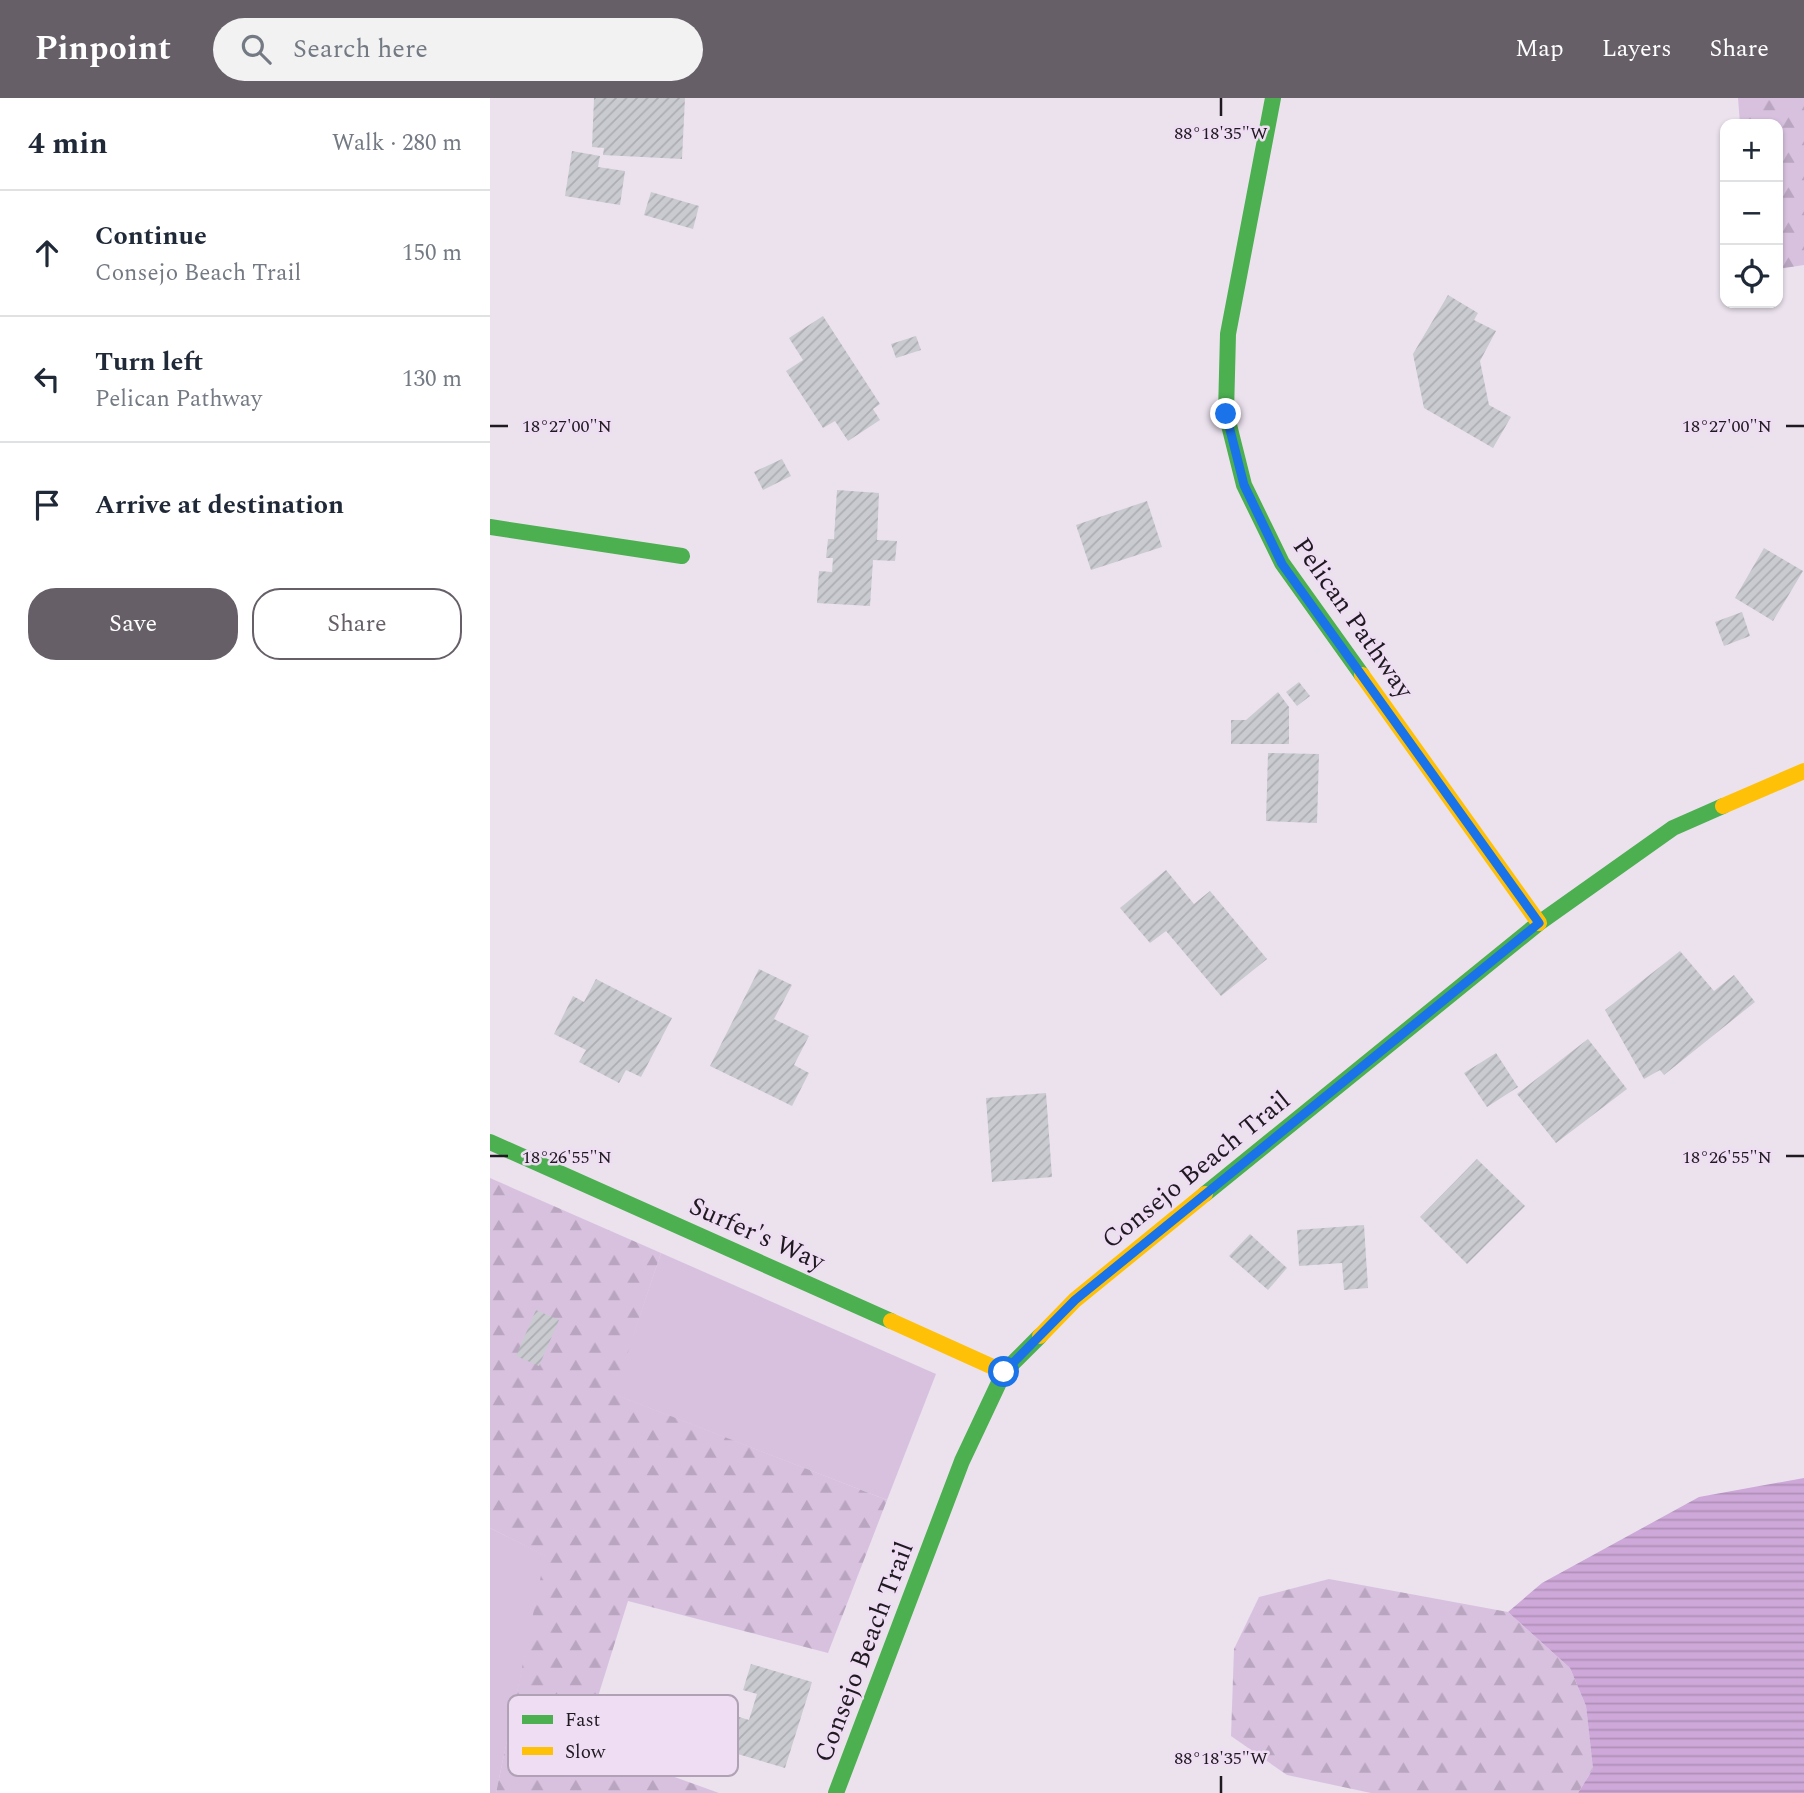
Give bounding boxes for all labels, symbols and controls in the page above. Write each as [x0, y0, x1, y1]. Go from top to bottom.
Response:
search box [213, 18, 703, 81]
text: Pinpoint [35, 24, 171, 74]
text: Search here [293, 29, 428, 69]
icon: search [237, 30, 275, 68]
text: Map [1515, 31, 1564, 67]
text: Layers [1602, 31, 1672, 67]
text: Share [1710, 31, 1769, 67]
map controls [1720, 119, 1783, 308]
button: + [1720, 119, 1783, 182]
text: 88°18'35"W [1174, 120, 1268, 147]
text: 4 min [28, 121, 108, 167]
text: Walk · 280 m [332, 126, 462, 161]
button: − [1720, 182, 1783, 245]
text: Continue [95, 216, 207, 256]
icon: ahead [28, 234, 66, 272]
text: 150 m [402, 236, 462, 271]
button: locate [1720, 245, 1783, 308]
text: Consejo Beach Trail [95, 256, 301, 291]
text: Turn left [95, 342, 203, 382]
icon: left [28, 360, 66, 398]
text: 130 m [402, 362, 462, 397]
text: Pelican Pathway [95, 382, 262, 417]
route end [1210, 398, 1241, 429]
text: 18°27'00"N [522, 413, 612, 440]
text: 18°27'00"N [1682, 413, 1772, 440]
text: Arrive at destination [95, 485, 344, 525]
icon: arrive [28, 486, 66, 524]
street label: Pelican Pathway [1282, 529, 1424, 708]
button: Save [28, 588, 238, 660]
button: Share [252, 588, 462, 660]
street label: Consejo Beach Trail [1093, 1081, 1299, 1259]
text: 18°26'55"N [522, 1144, 612, 1171]
text: 18°26'55"N [1682, 1144, 1772, 1171]
street label: Surfer's Way [683, 1186, 833, 1282]
route start [988, 1356, 1019, 1387]
street label: Consejo Beach Trail [804, 1536, 924, 1768]
legend [508, 1695, 738, 1776]
text: Fast [565, 1706, 601, 1735]
text: Slow [565, 1738, 606, 1767]
text: 88°18'35"W [1174, 1745, 1268, 1772]

